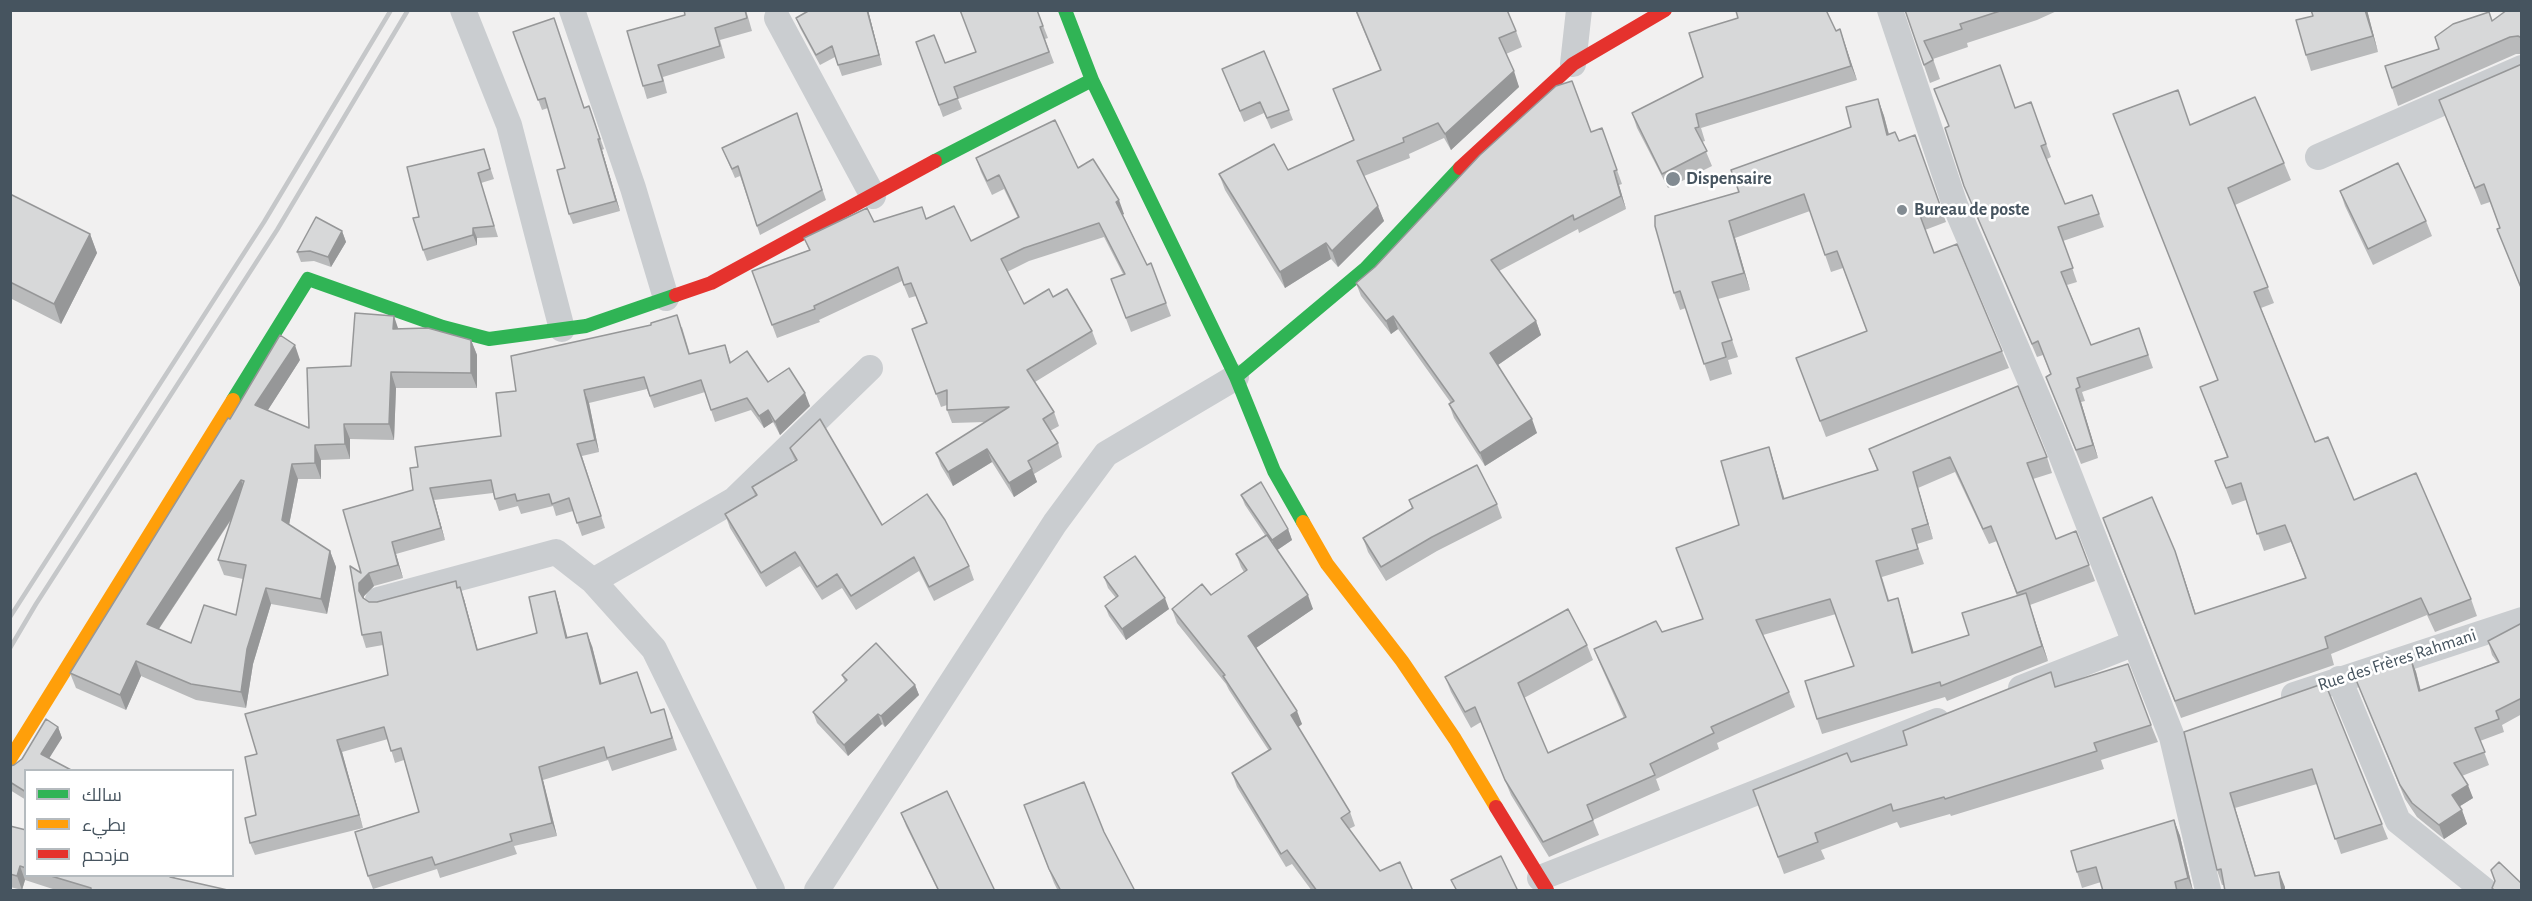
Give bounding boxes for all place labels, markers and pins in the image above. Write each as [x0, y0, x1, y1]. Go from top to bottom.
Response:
place label: Dispensaire [1686, 168, 1772, 190]
marker: Dispensaire [1664, 170, 1682, 188]
place label: Bureau de poste [1914, 199, 2030, 221]
marker: Bureau de poste [1895, 203, 1909, 217]

